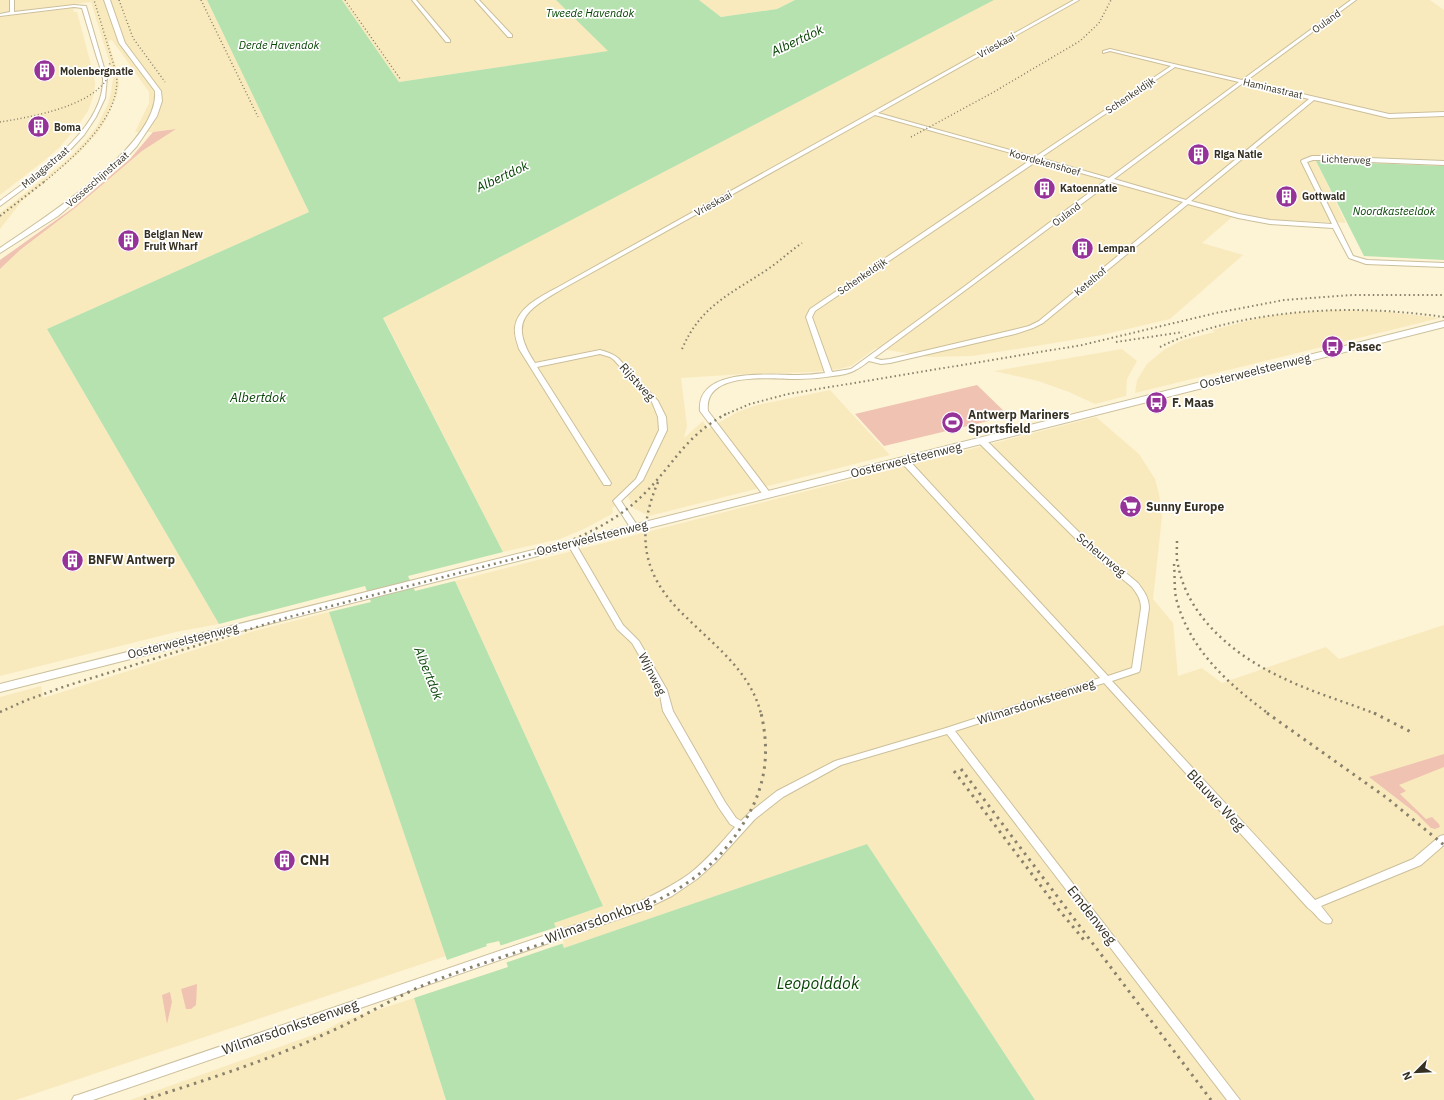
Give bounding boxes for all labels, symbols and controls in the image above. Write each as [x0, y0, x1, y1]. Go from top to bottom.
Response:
water label: Tweede Havendok [546, 6, 635, 20]
street label: Ouland [1309, 7, 1343, 36]
water label: Albertdok [767, 21, 826, 60]
street label: Vrieskaai [975, 30, 1017, 61]
water label: Derde Havendok [239, 38, 319, 52]
building icon: Molenbergnatie [31, 58, 57, 84]
place label: Molenbergnatie [60, 65, 134, 78]
street label: Schenkeldijk [1103, 74, 1158, 117]
street label: Haminastraat [1242, 75, 1304, 102]
building icon: Boma [25, 114, 51, 140]
place label: Boma [54, 121, 81, 134]
building icon: Riga Natie [1185, 141, 1211, 167]
street label: Malagastraat [19, 143, 72, 191]
street label: Koordekenshoef [1008, 146, 1083, 179]
street label: Vosseschijnstraat [63, 148, 132, 210]
place label: Riga Natie [1214, 148, 1263, 161]
street label: Lichterweg [1321, 152, 1372, 167]
water label: Albertdok [472, 157, 531, 196]
building icon: Katoennatie [1032, 175, 1058, 201]
place label: Katoennatie [1060, 182, 1118, 195]
building icon: Gottwald [1274, 183, 1300, 209]
street label: Vrieskaai [692, 188, 734, 219]
place label: Gottwald [1302, 190, 1345, 203]
street label: Ouland [1049, 199, 1083, 229]
water label: Noordkasteeldok [1353, 204, 1436, 218]
building icon: Belgian New Fruit Wharf [115, 227, 141, 253]
place label: Belgian New Fruit Wharf [144, 228, 204, 253]
building icon: Lempan [1069, 235, 1095, 261]
place label: Lempan [1098, 242, 1136, 255]
street label: Schenkeldijk [835, 255, 890, 298]
street label: Ketelhof [1072, 264, 1110, 298]
bus stop icon: Pasec [1320, 334, 1346, 360]
place label: Pasec [1348, 339, 1382, 354]
street label: Oosterweelsteenweg [1198, 349, 1313, 392]
street label: Rijstweg [616, 360, 659, 404]
water label: Albertdok [229, 389, 286, 406]
bus stop icon: F. Maas [1144, 390, 1170, 416]
place label: F. Maas [1172, 395, 1214, 410]
place label: Antwerp Mariners Sportsfield [968, 407, 1069, 436]
sports icon: Antwerp Mariners Sportsfield [940, 409, 966, 435]
street label: Oosterweelsteenweg [849, 438, 964, 481]
supermarket icon: Sunny Europe [1118, 494, 1144, 520]
place label: Sunny Europe [1146, 499, 1224, 514]
street label: Oosterweelsteenweg [535, 516, 650, 559]
street label: Scheurweg [1074, 530, 1130, 580]
building icon: BNFW Antwerp [59, 547, 85, 573]
place label: BNFW Antwerp [88, 552, 175, 567]
street label: Oosterweelsteenweg [126, 619, 241, 662]
water label: Albertdok [410, 643, 447, 703]
street label: Wijnweg [635, 650, 670, 698]
street label: Wilmarsdonksteenweg [975, 675, 1097, 728]
street label: Blauwe Weg [1183, 766, 1249, 835]
building icon: CNH [271, 847, 297, 873]
place label: CNH [300, 851, 329, 869]
street label: Emdenweg [1063, 882, 1121, 949]
street label: Wilmarsdonkbrug [543, 892, 654, 947]
water label: Leopolddok [777, 973, 860, 993]
street label: Wilmarsdonksteenweg [219, 995, 361, 1059]
north arrow [1396, 1052, 1436, 1092]
text: N [1399, 1070, 1415, 1083]

